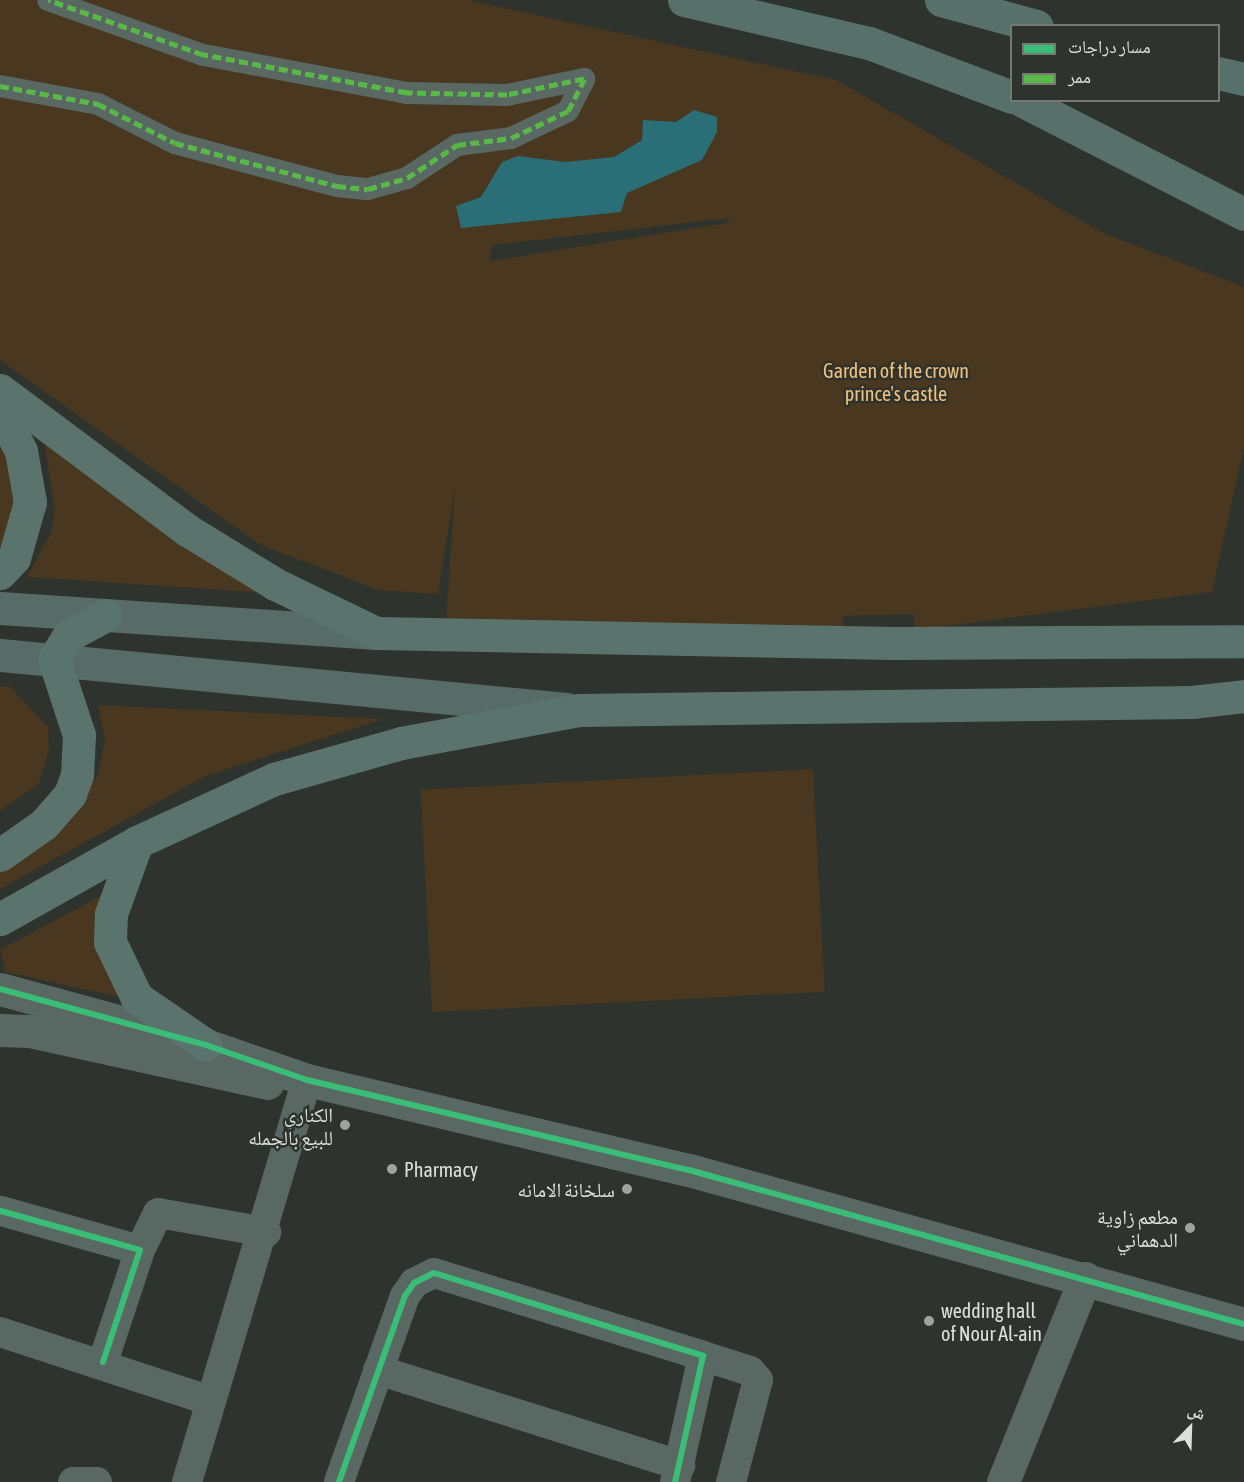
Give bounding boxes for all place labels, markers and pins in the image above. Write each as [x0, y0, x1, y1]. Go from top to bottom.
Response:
place label: الكناري للبيع بالجمله [248, 1102, 333, 1149]
marker: الكناري للبيع بالجمله [338, 1118, 352, 1132]
place label: Pharmacy [404, 1157, 478, 1181]
marker: Pharmacy [385, 1162, 399, 1176]
place label: سلخانة الامانه [517, 1177, 615, 1201]
marker: سلخانة الامانه [620, 1182, 634, 1196]
place label: مطعم زاوية الدهماني [1097, 1204, 1178, 1251]
marker: مطعم زاوية الدهماني [1183, 1221, 1197, 1235]
place label: wedding hall of Nour Al-ain [941, 1298, 1042, 1345]
marker: wedding hall of Nour Al-ain [922, 1314, 936, 1328]

